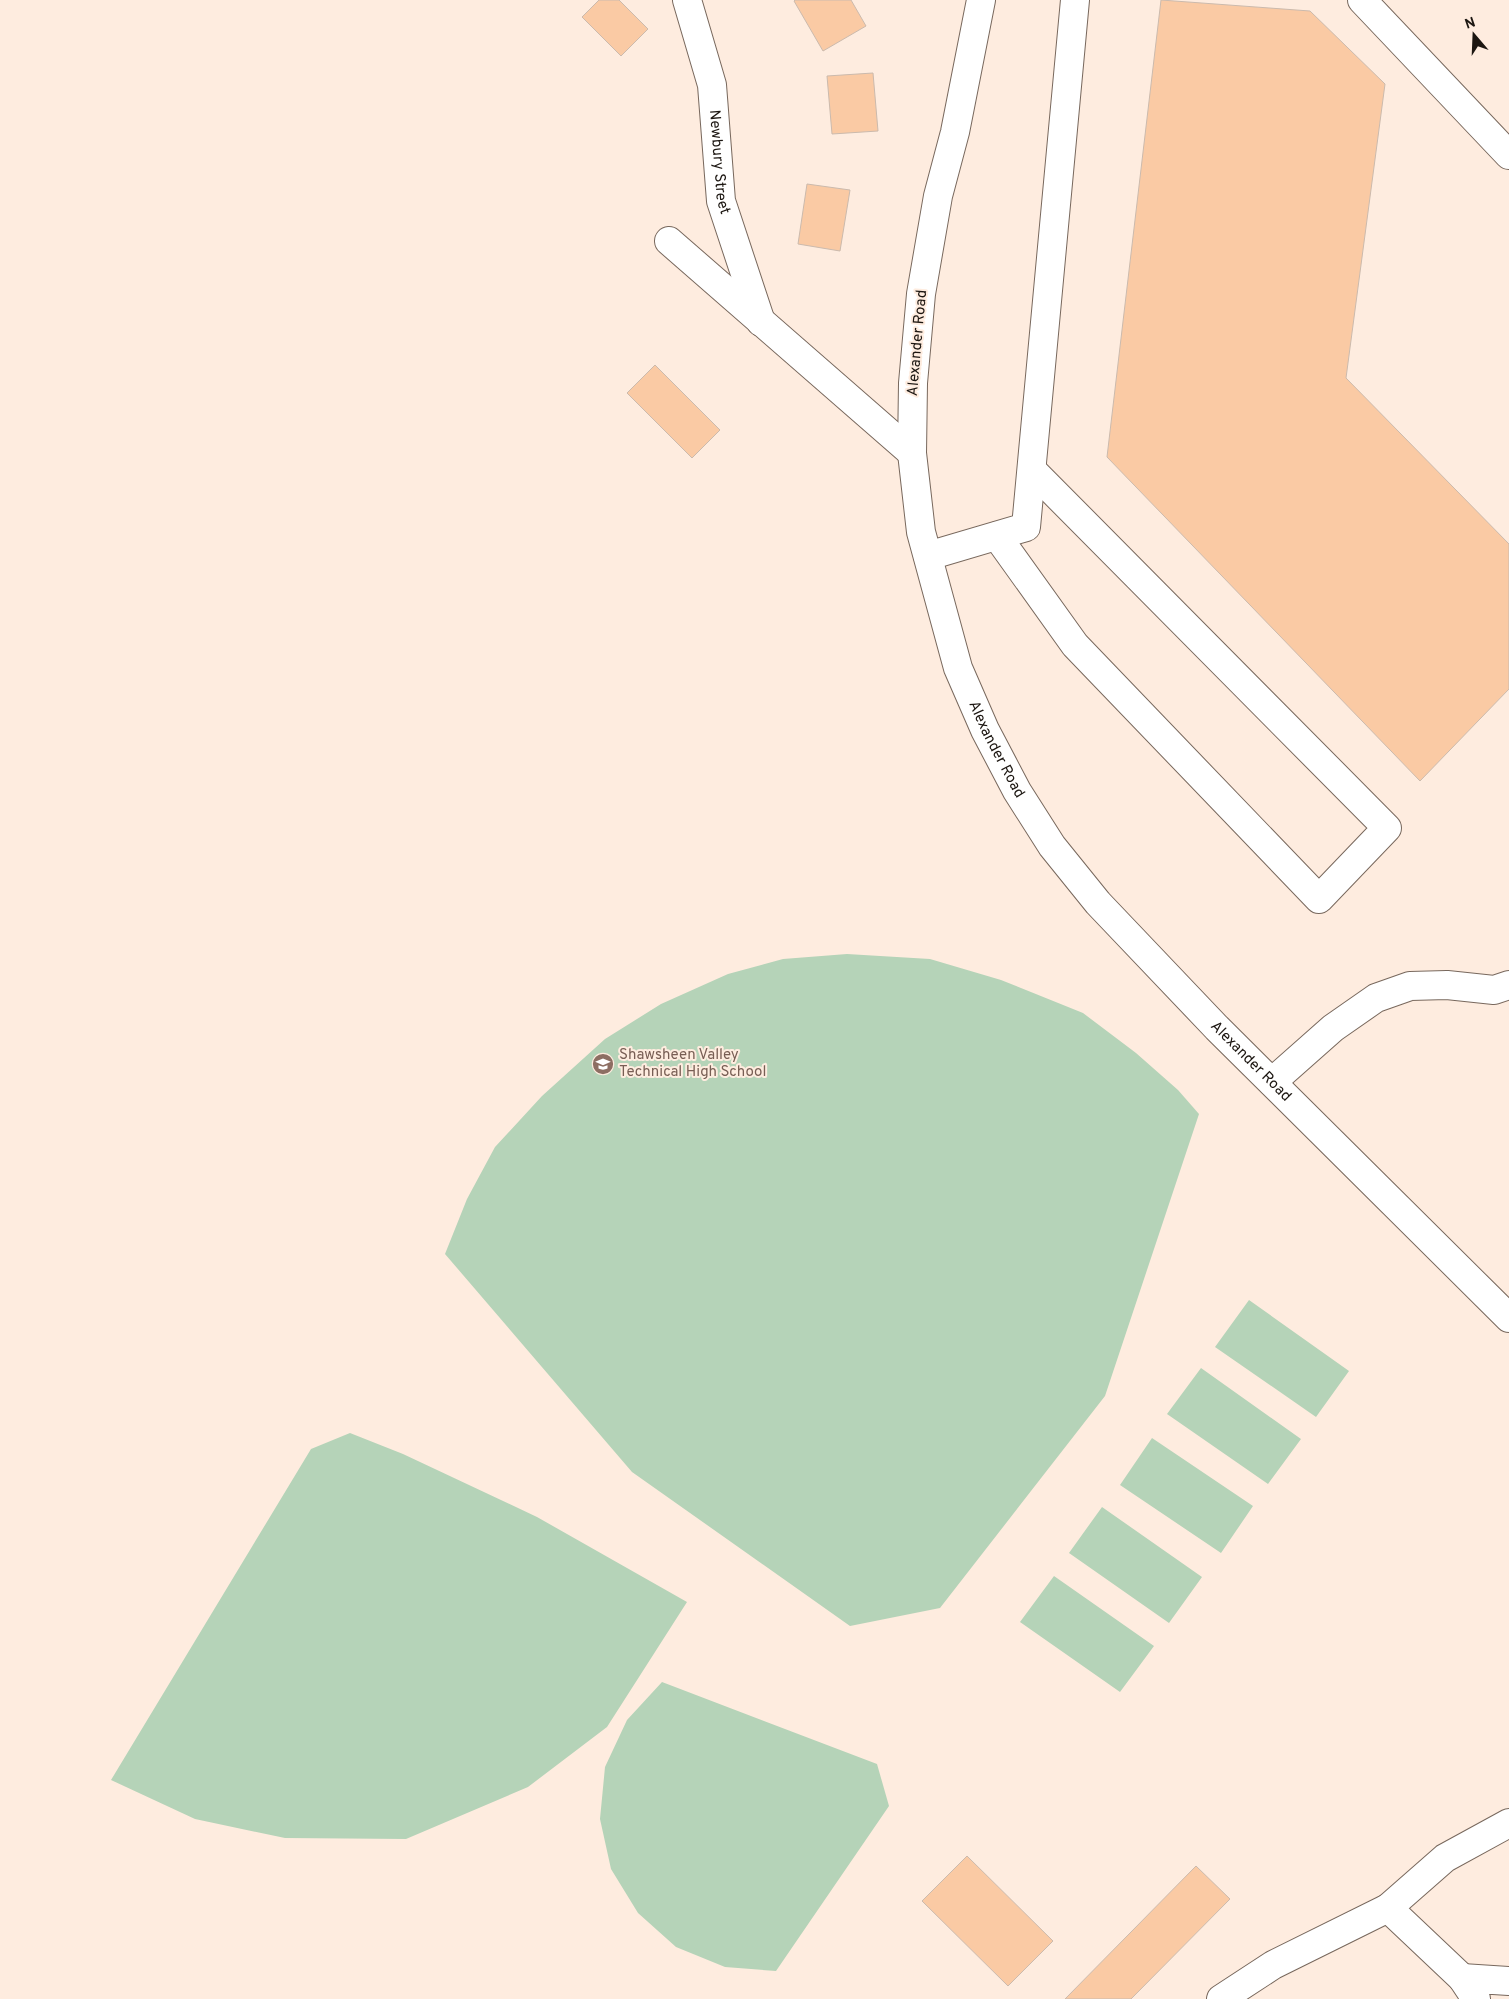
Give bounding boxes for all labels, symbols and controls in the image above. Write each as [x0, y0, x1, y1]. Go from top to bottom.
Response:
north arrow [1449, 10, 1499, 60]
text: N [1463, 14, 1478, 34]
street label: Newbury Street [704, 109, 734, 217]
street label: Alexander Road [904, 289, 932, 397]
street label: Alexander Road [964, 698, 1029, 802]
street label: Alexander Road [1206, 1017, 1295, 1106]
place label: Shawsheen Valley Technical High School [619, 1046, 766, 1082]
school or university icon: Shawsheen Valley Technical High School [591, 1052, 615, 1076]

